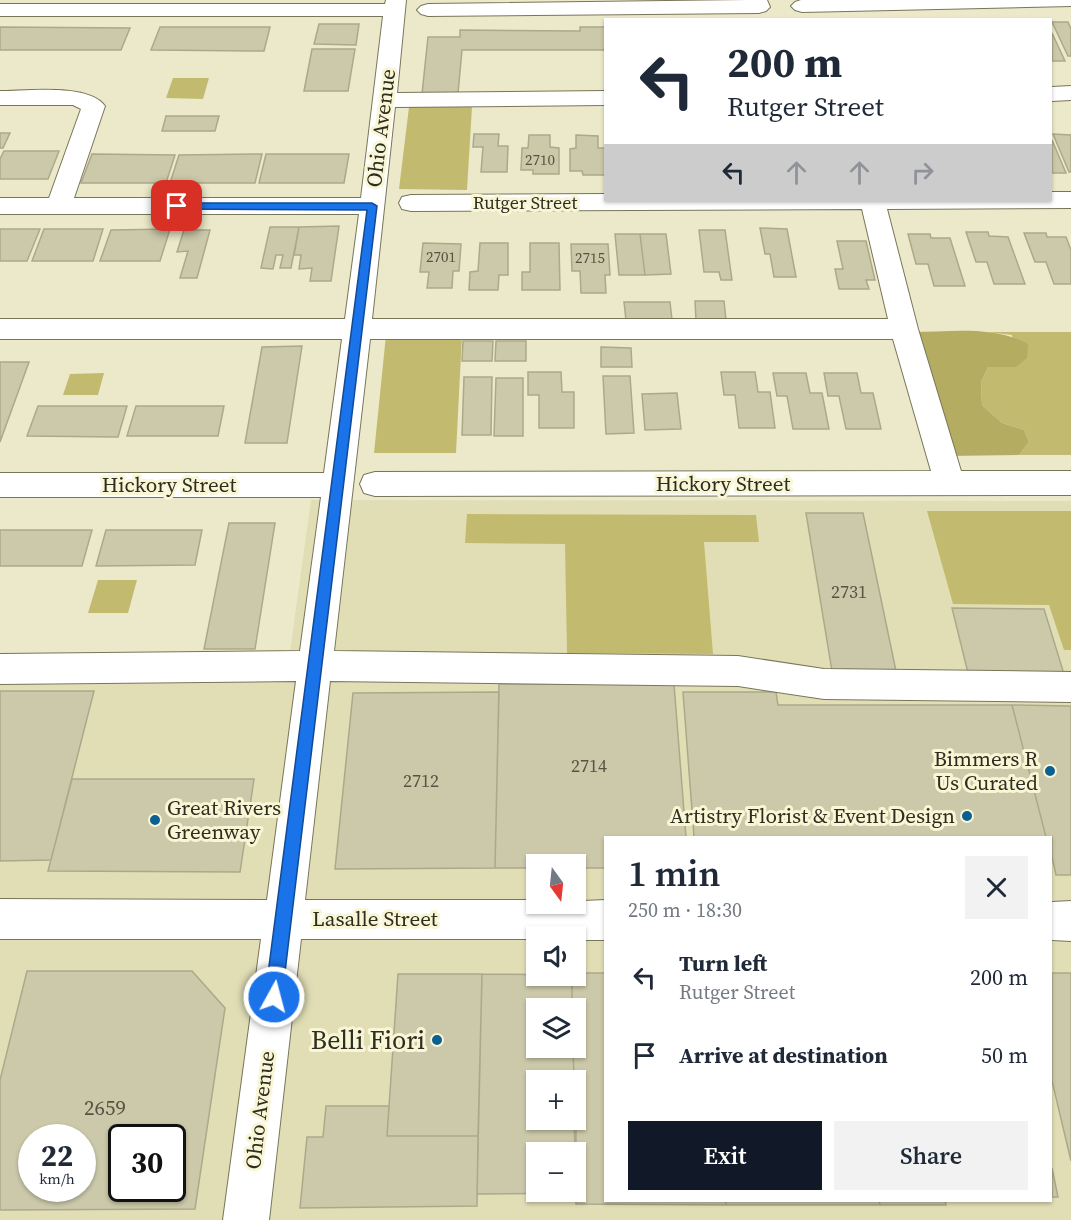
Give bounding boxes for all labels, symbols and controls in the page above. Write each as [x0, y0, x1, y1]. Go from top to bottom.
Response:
text: 200 m [727, 33, 842, 91]
icon: left [628, 42, 706, 120]
street label: Ohio Avenue [359, 67, 402, 189]
text: Rutger Street [727, 88, 884, 125]
house number: 2710 [525, 149, 555, 170]
icon: left [717, 156, 750, 189]
icon: ahead [780, 156, 813, 189]
icon: ahead [843, 156, 876, 189]
icon: right [906, 156, 939, 189]
pin [151, 180, 202, 231]
icon: arrive [160, 189, 193, 222]
street label: Rutger Street [473, 190, 577, 215]
house number: 2701 [426, 246, 456, 267]
house number: 2715 [575, 247, 605, 268]
street label: Hickory Street [656, 469, 790, 498]
street label: Hickory Street [102, 470, 236, 499]
house number: 2731 [831, 579, 867, 604]
place label: Bimmers R Us Curated [934, 744, 1038, 797]
house number: 2714 [571, 753, 607, 778]
marker: Bimmers R Us Curated [1043, 764, 1057, 778]
house number: 2712 [403, 768, 439, 793]
place label: Great Rivers Greenway [167, 793, 281, 846]
place label: Artistry Florist & Event Design [670, 801, 955, 830]
marker: Artistry Florist & Event Design [960, 809, 974, 823]
marker: Great Rivers Greenway [148, 813, 162, 827]
text: 1 min [628, 849, 720, 898]
north arrow [526, 854, 586, 914]
map controls [526, 854, 586, 1202]
button: close [965, 856, 1028, 919]
text: 250 m · 18:30 [628, 896, 742, 924]
street label: Lasalle Street [312, 904, 438, 933]
button: sound [526, 926, 586, 986]
text: Turn left [679, 948, 767, 978]
icon: left [628, 961, 661, 994]
text: 200 m [970, 962, 1028, 992]
position arrow [242, 965, 306, 1029]
text: Rutger Street [679, 978, 795, 1006]
button: layers [526, 998, 586, 1058]
place label: Belli Fiori [311, 1022, 425, 1058]
marker: Belli Fiori [430, 1033, 444, 1047]
icon: arrive [628, 1039, 661, 1072]
text: Arrive at destination [679, 1040, 888, 1070]
text: 50 m [981, 1040, 1028, 1070]
street label: Ohio Avenue [238, 1049, 281, 1171]
button: + [526, 1070, 586, 1130]
house number: 2659 [84, 1093, 126, 1122]
button: Exit [628, 1121, 822, 1190]
button: Share [834, 1121, 1028, 1190]
speed limit sign: 30 [108, 1124, 186, 1202]
text: 22 [41, 1135, 73, 1176]
button: − [526, 1142, 586, 1202]
text: km/h [39, 1168, 75, 1189]

